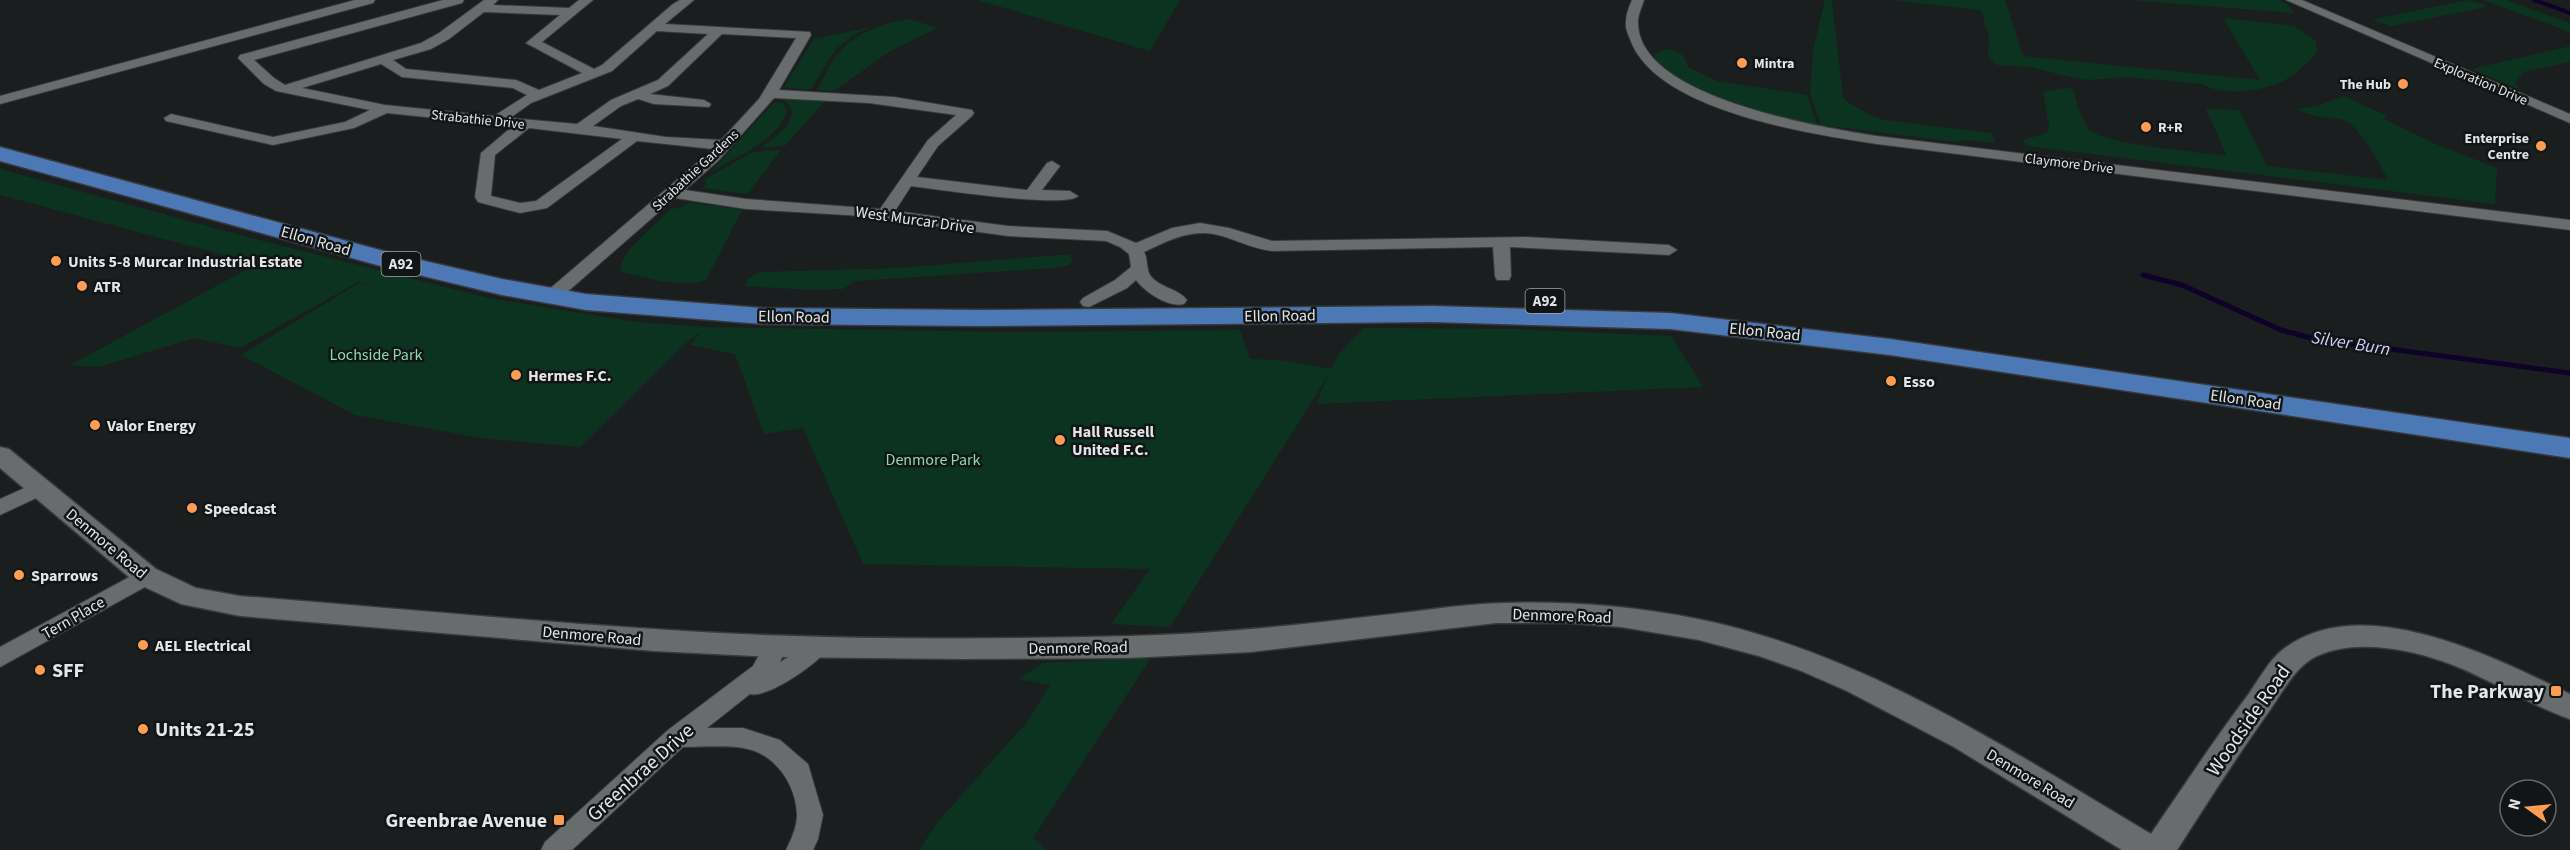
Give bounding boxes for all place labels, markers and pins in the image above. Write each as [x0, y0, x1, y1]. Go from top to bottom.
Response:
place label: Mintra [1754, 54, 1794, 74]
marker: Mintra [1735, 56, 1749, 70]
place label: The Hub [2340, 75, 2391, 95]
marker: The Hub [2396, 77, 2410, 91]
place label: R+R [2158, 118, 2183, 138]
marker: R+R [2139, 120, 2153, 134]
place label: Enterprise Centre [2464, 129, 2529, 165]
marker: Enterprise Centre [2534, 139, 2548, 153]
place label: Units 5-8 Murcar Industrial Estate [68, 251, 302, 273]
marker: Units 5-8 Murcar Industrial Estate [49, 254, 63, 268]
place label: ATR [93, 276, 121, 298]
marker: ATR [75, 279, 89, 293]
place label: Hermes F.C. [528, 365, 612, 387]
marker: Hermes F.C. [509, 368, 523, 382]
place label: Esso [1903, 371, 1935, 393]
marker: Esso [1884, 374, 1898, 388]
place label: Valor Energy [106, 415, 197, 437]
marker: Valor Energy [88, 418, 102, 432]
place label: Hall Russell United F.C. [1072, 421, 1155, 461]
marker: Hall Russell United F.C. [1053, 433, 1067, 447]
place label: Speedcast [204, 498, 276, 520]
marker: Speedcast [185, 501, 199, 515]
place label: Sparrows [31, 565, 98, 587]
marker: Sparrows [12, 568, 26, 582]
place label: AEL Electrical [154, 635, 251, 657]
marker: AEL Electrical [136, 638, 150, 652]
place label: SFF [52, 657, 84, 685]
marker: SFF [33, 663, 47, 677]
place label: The Parkway [2430, 678, 2545, 706]
marker: The Parkway [2549, 684, 2563, 698]
place label: Units 21-25 [155, 716, 254, 744]
marker: Units 21-25 [136, 722, 150, 736]
place label: Greenbrae Avenue [386, 807, 547, 835]
marker: Greenbrae Avenue [552, 813, 566, 827]

